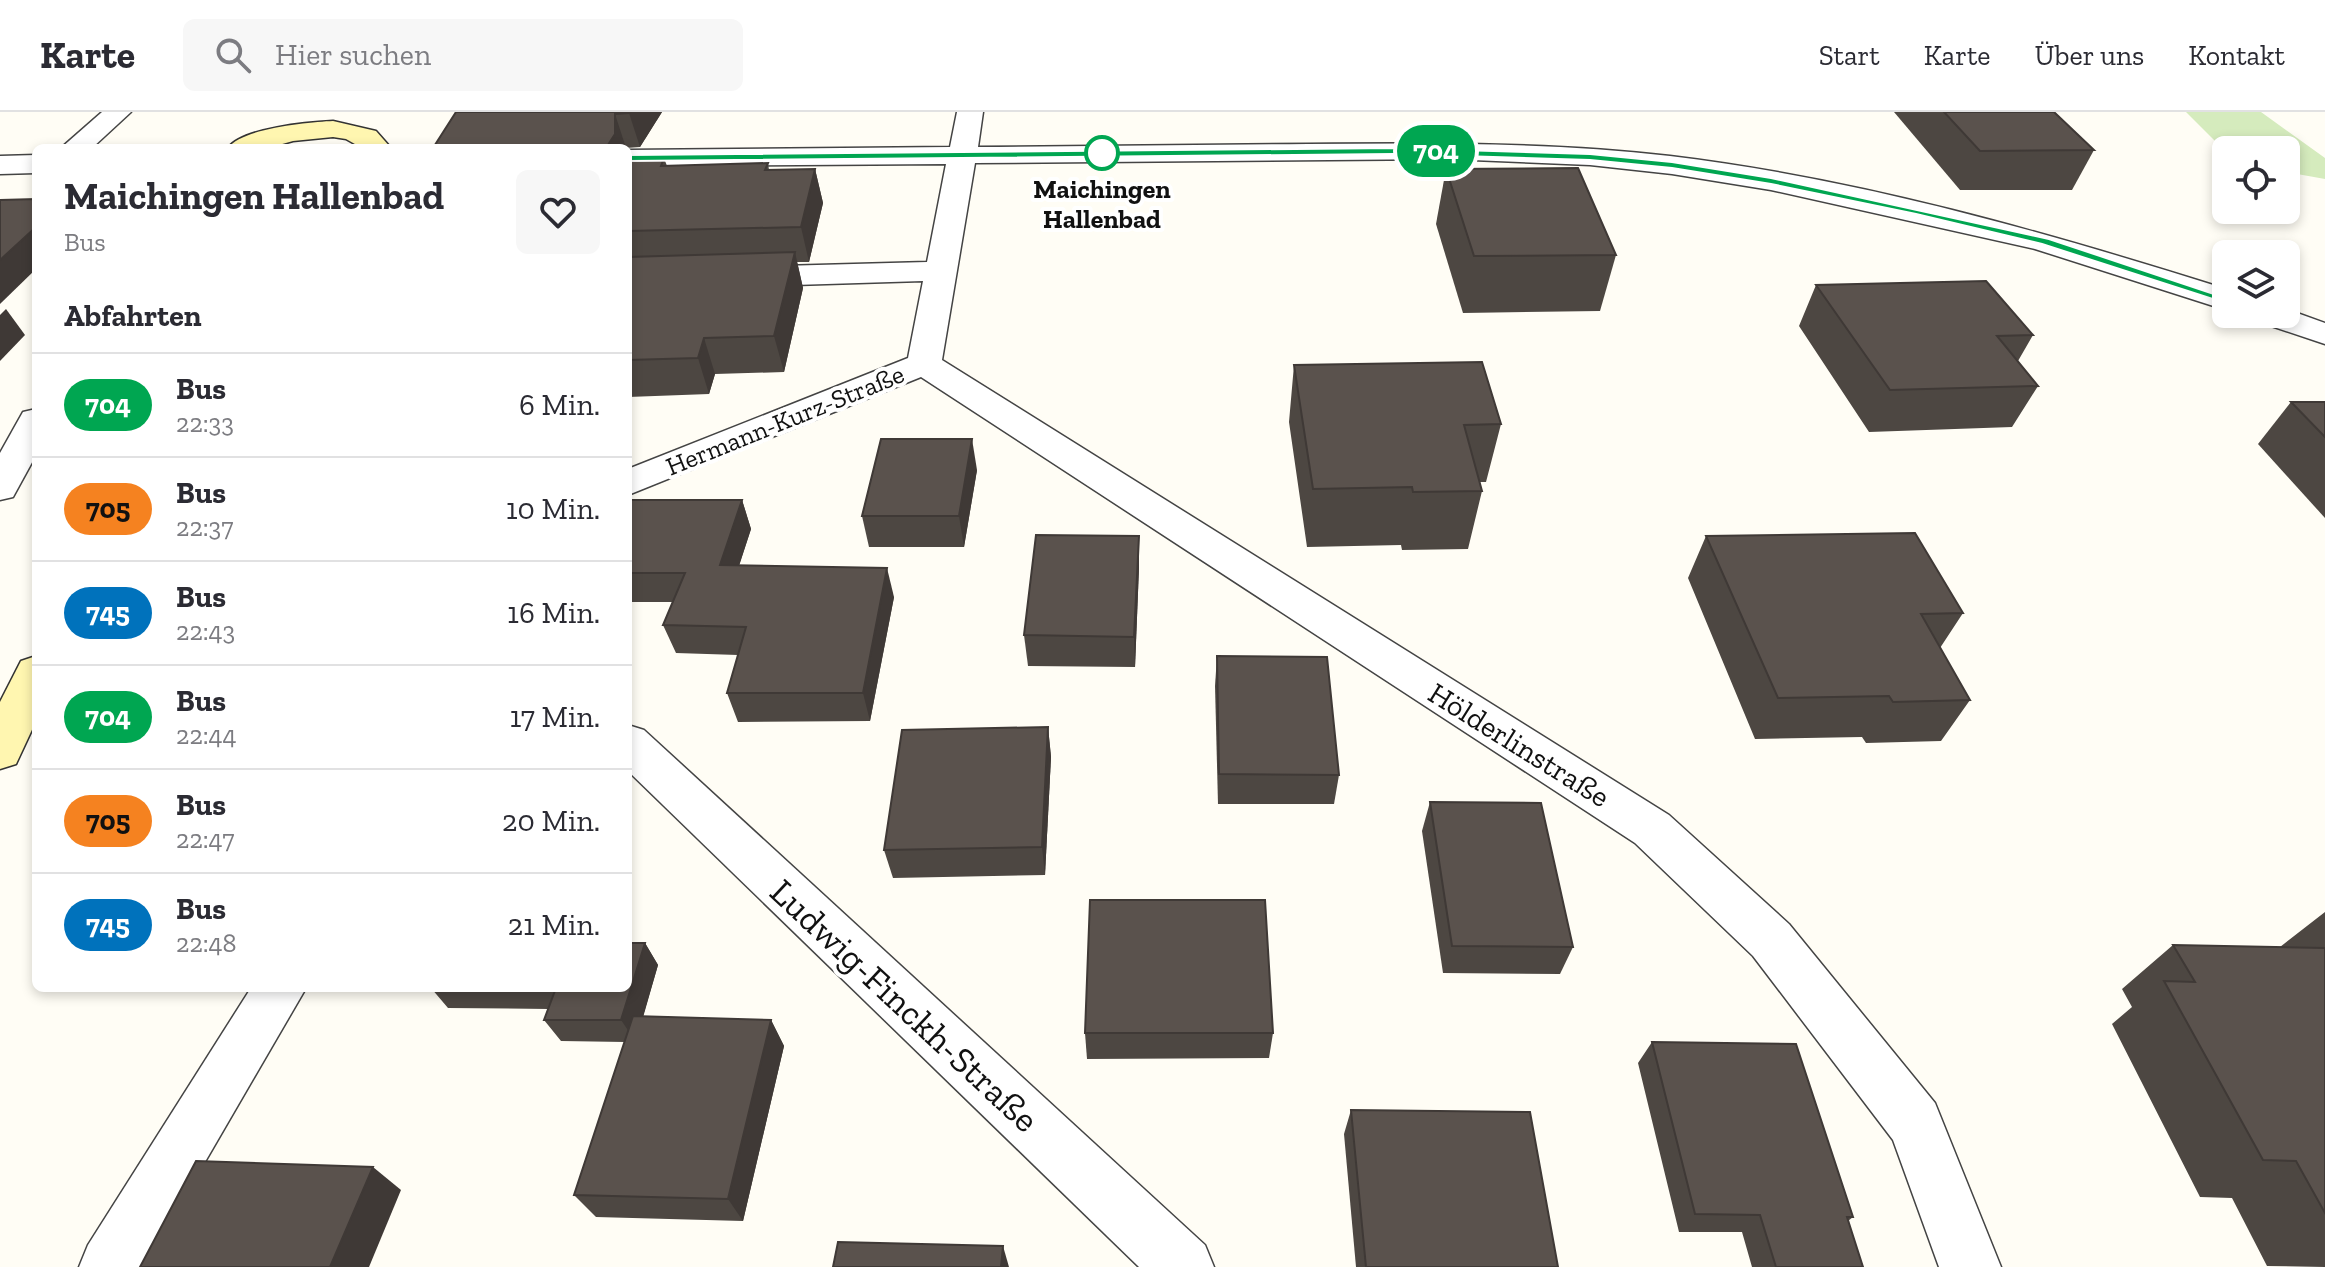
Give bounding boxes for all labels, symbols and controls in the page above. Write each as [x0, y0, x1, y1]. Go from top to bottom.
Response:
search box [183, 19, 743, 91]
text: Karte [40, 32, 135, 78]
icon: search [211, 33, 255, 77]
text: Hier suchen [275, 37, 431, 73]
text: Start [1819, 39, 1880, 72]
text: Karte [1924, 39, 1990, 72]
text: Über uns [2034, 39, 2144, 72]
text: Kontakt [2188, 39, 2285, 72]
line badge: 704 [1390, 125, 1482, 177]
text: 704 [1413, 134, 1459, 167]
marker: Maichingen Hallenbad [1085, 136, 1119, 170]
map controls [2212, 136, 2300, 328]
button: locate [2212, 136, 2300, 224]
button: heart [516, 170, 600, 254]
text: Maichingen Hallenbad [64, 173, 444, 219]
place label: Maichingen Hallenbad [1033, 173, 1171, 235]
text: Bus [64, 226, 106, 258]
button: layers [2212, 240, 2300, 328]
text: Abfahrten [64, 298, 202, 334]
street label: Hermann-Kurz-Straße [661, 358, 909, 482]
text: Bus [176, 371, 226, 407]
text: 6 Min. [519, 387, 600, 423]
text: 704 [85, 388, 131, 421]
text: 22:33 [176, 407, 234, 439]
text: Bus [176, 475, 226, 511]
text: 10 Min. [506, 491, 600, 527]
text: 705 [86, 492, 130, 525]
text: 22:37 [176, 511, 234, 543]
text: Bus [176, 579, 226, 615]
text: 16 Min. [507, 595, 600, 631]
text: 745 [86, 596, 130, 629]
text: 22:43 [176, 615, 235, 647]
street label: Hölderlinstraße [1422, 675, 1616, 815]
text: Bus [176, 683, 226, 719]
text: 17 Min. [510, 699, 600, 735]
text: 704 [85, 700, 131, 733]
text: 22:44 [176, 719, 237, 751]
text: Bus [176, 787, 226, 823]
text: 20 Min. [502, 803, 600, 839]
text: 705 [86, 804, 130, 837]
text: 22:47 [176, 823, 234, 855]
street label: Ludwig-Finckh-Straße [762, 870, 1048, 1141]
text: Bus [176, 891, 226, 927]
text: 21 Min. [508, 907, 600, 943]
text: 745 [86, 908, 130, 941]
text: 22:48 [176, 927, 237, 959]

